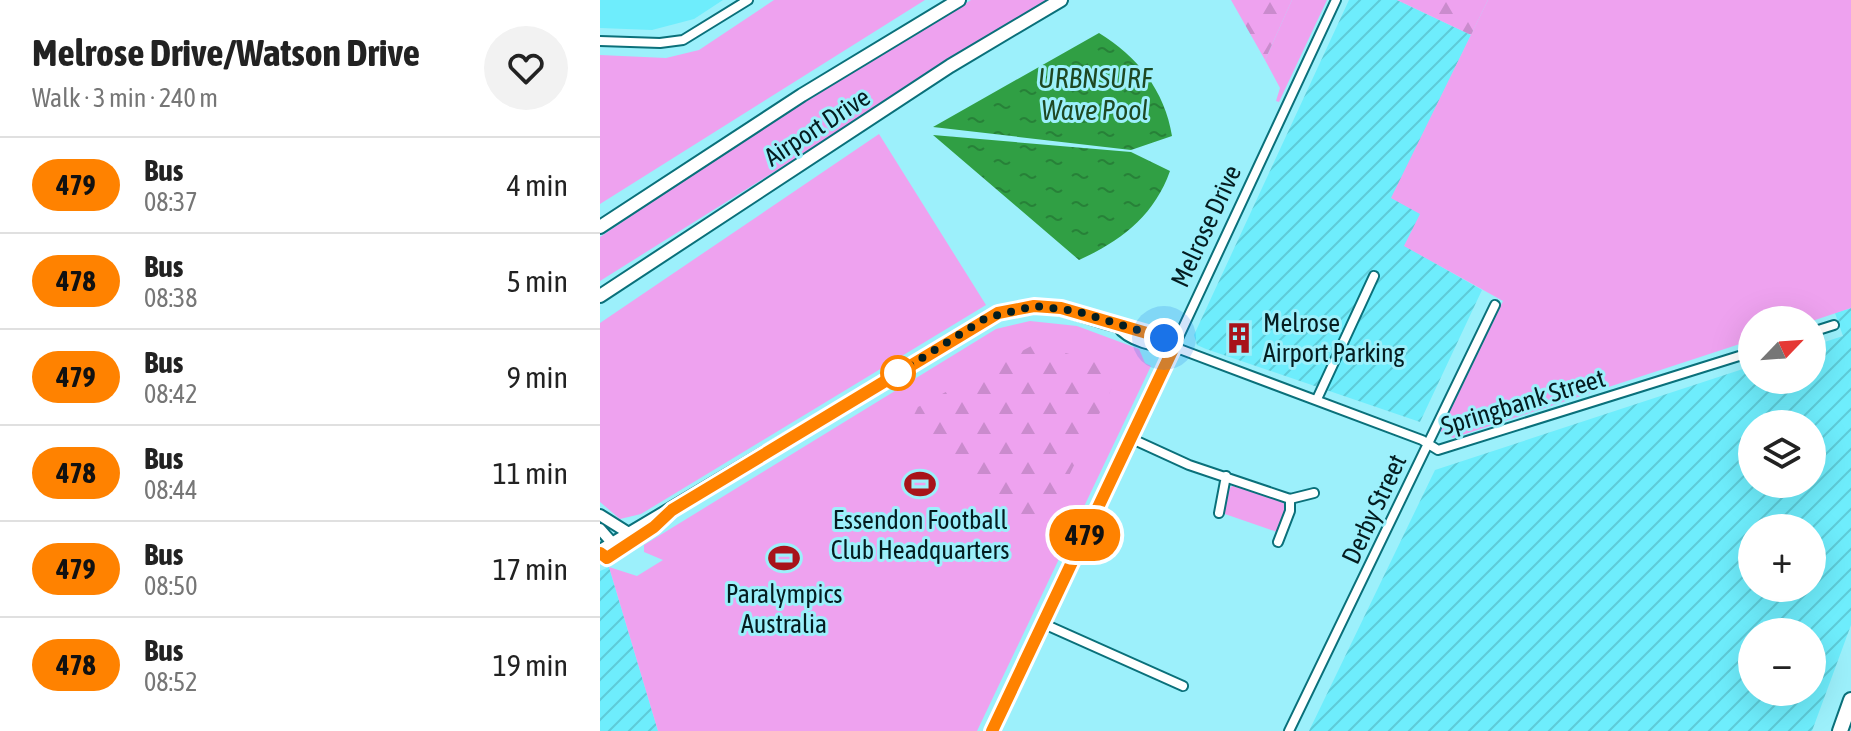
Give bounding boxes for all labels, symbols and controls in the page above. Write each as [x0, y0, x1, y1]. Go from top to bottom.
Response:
button: heart [484, 26, 568, 110]
text: Melrose Drive/Watson Drive [32, 31, 420, 74]
water label: URBNSURF Wave Pool [1038, 62, 1154, 126]
street label: Airport Drive [759, 82, 875, 172]
text: Walk · 3 min · 240 m [32, 83, 218, 113]
text: Bus [144, 153, 183, 187]
street label: Melrose Drive [1165, 160, 1247, 292]
text: 4 min [507, 168, 568, 202]
text: 479 [56, 169, 96, 201]
text: 08:37 [144, 187, 198, 217]
text: Bus [144, 249, 183, 283]
text: 5 min [507, 264, 568, 298]
text: 478 [56, 265, 96, 297]
text: 08:38 [144, 283, 198, 313]
north arrow [1738, 306, 1826, 394]
map controls [1738, 306, 1826, 706]
place label: Melrose Airport Parking [1263, 308, 1406, 368]
your location [1144, 318, 1184, 358]
building icon: Melrose Airport Parking [1222, 321, 1256, 355]
text: Bus [144, 345, 183, 379]
unlabelled marker [881, 356, 915, 390]
text: 9 min [507, 360, 568, 394]
text: 479 [56, 361, 96, 393]
street label: Springbank Street [1437, 363, 1609, 441]
text: 08:42 [144, 379, 198, 409]
button: layers [1738, 410, 1826, 498]
text: Bus [144, 441, 183, 475]
street label: Derby Street [1336, 449, 1412, 569]
text: 11 min [493, 456, 568, 490]
text: 478 [56, 457, 96, 489]
sports icon: Essendon Football Club Headquarters [903, 467, 937, 501]
text: 08:44 [144, 475, 198, 505]
place label: Essendon Football Club Headquarters [831, 505, 1009, 565]
line badge: 479 [1039, 509, 1131, 561]
button: + [1738, 514, 1826, 602]
text: 479 [1065, 519, 1105, 551]
text: Bus [144, 537, 183, 571]
sports icon: Paralympics Australia [767, 541, 801, 575]
text: 17 min [493, 552, 568, 586]
text: 479 [56, 553, 96, 585]
text: 08:50 [144, 571, 198, 601]
place label: Paralympics Australia [726, 579, 842, 639]
button: − [1738, 618, 1826, 706]
text: Bus [144, 633, 183, 667]
text: 19 min [493, 648, 568, 682]
text: 478 [56, 649, 96, 681]
text: 08:52 [144, 667, 198, 697]

